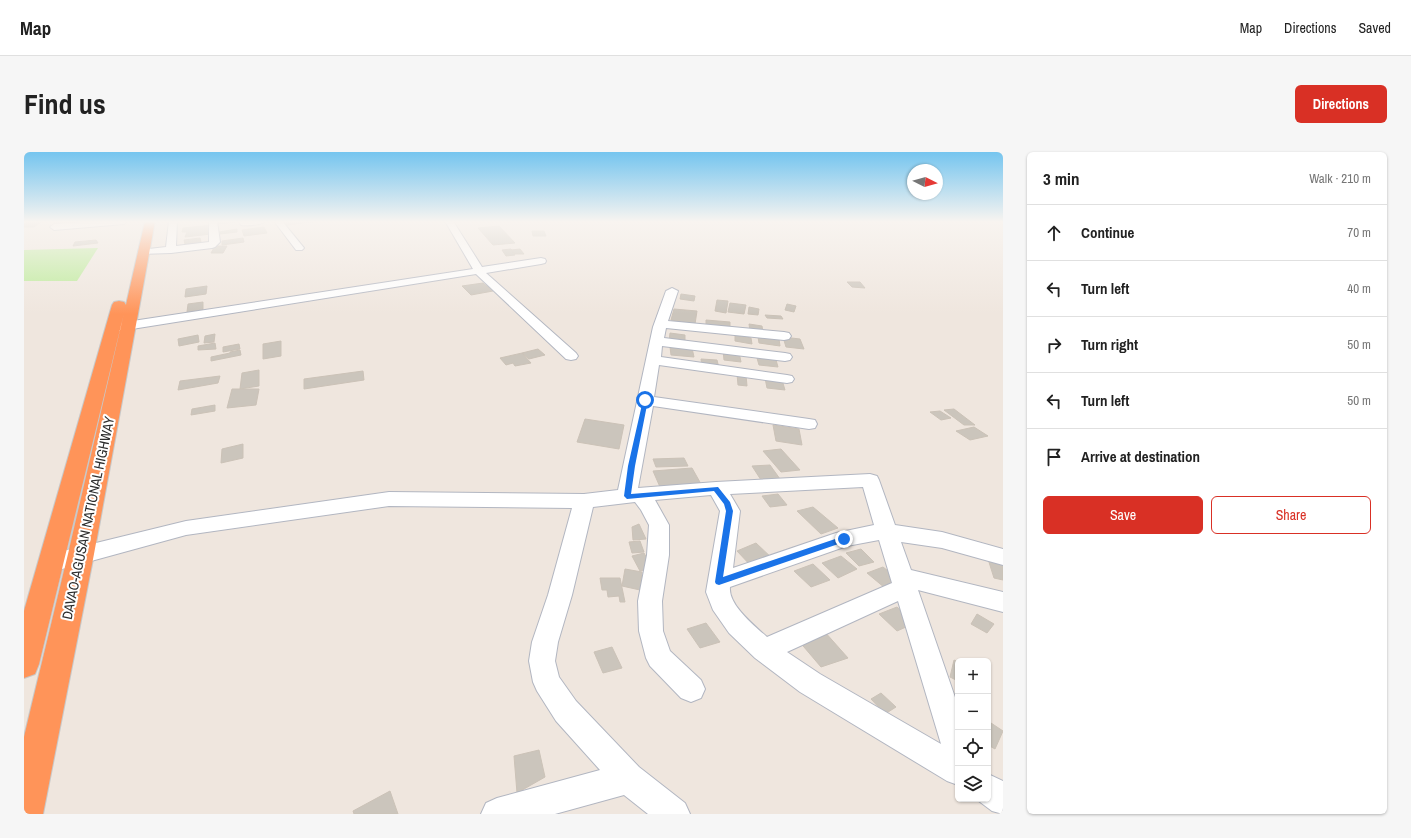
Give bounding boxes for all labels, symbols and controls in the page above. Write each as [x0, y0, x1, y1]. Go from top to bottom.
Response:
text: Map [20, 15, 51, 41]
text: Map [1240, 19, 1262, 37]
text: Directions [1284, 19, 1336, 37]
text: Saved [1358, 19, 1391, 37]
text: Find us [24, 85, 106, 123]
button: Directions [1295, 85, 1387, 123]
north arrow [907, 164, 943, 200]
text: 3 min [1043, 167, 1079, 190]
text: Walk · 210 m [1309, 170, 1371, 187]
icon: ahead [1043, 222, 1065, 244]
text: Continue [1081, 222, 1134, 243]
text: 70 m [1347, 224, 1371, 241]
icon: left [1043, 278, 1065, 300]
text: Turn left [1081, 278, 1129, 299]
text: 40 m [1347, 280, 1371, 297]
icon: right [1043, 334, 1065, 356]
text: Turn right [1081, 334, 1138, 355]
text: 50 m [1347, 336, 1371, 353]
icon: left [1043, 390, 1065, 412]
text: Turn left [1081, 390, 1129, 411]
route start [636, 391, 654, 409]
text: 50 m [1347, 392, 1371, 409]
street label: DAVAO-AGUSAN NATIONAL HIGHWAY [58, 415, 118, 621]
icon: arrive [1043, 446, 1065, 468]
text: Arrive at destination [1081, 446, 1200, 467]
button: Save [1043, 496, 1203, 534]
button: Share [1211, 496, 1371, 534]
route end [835, 530, 853, 548]
map controls [955, 658, 991, 802]
button: + [955, 658, 991, 694]
button: − [955, 694, 991, 730]
button: locate [955, 730, 991, 766]
button: layers [955, 766, 991, 802]

